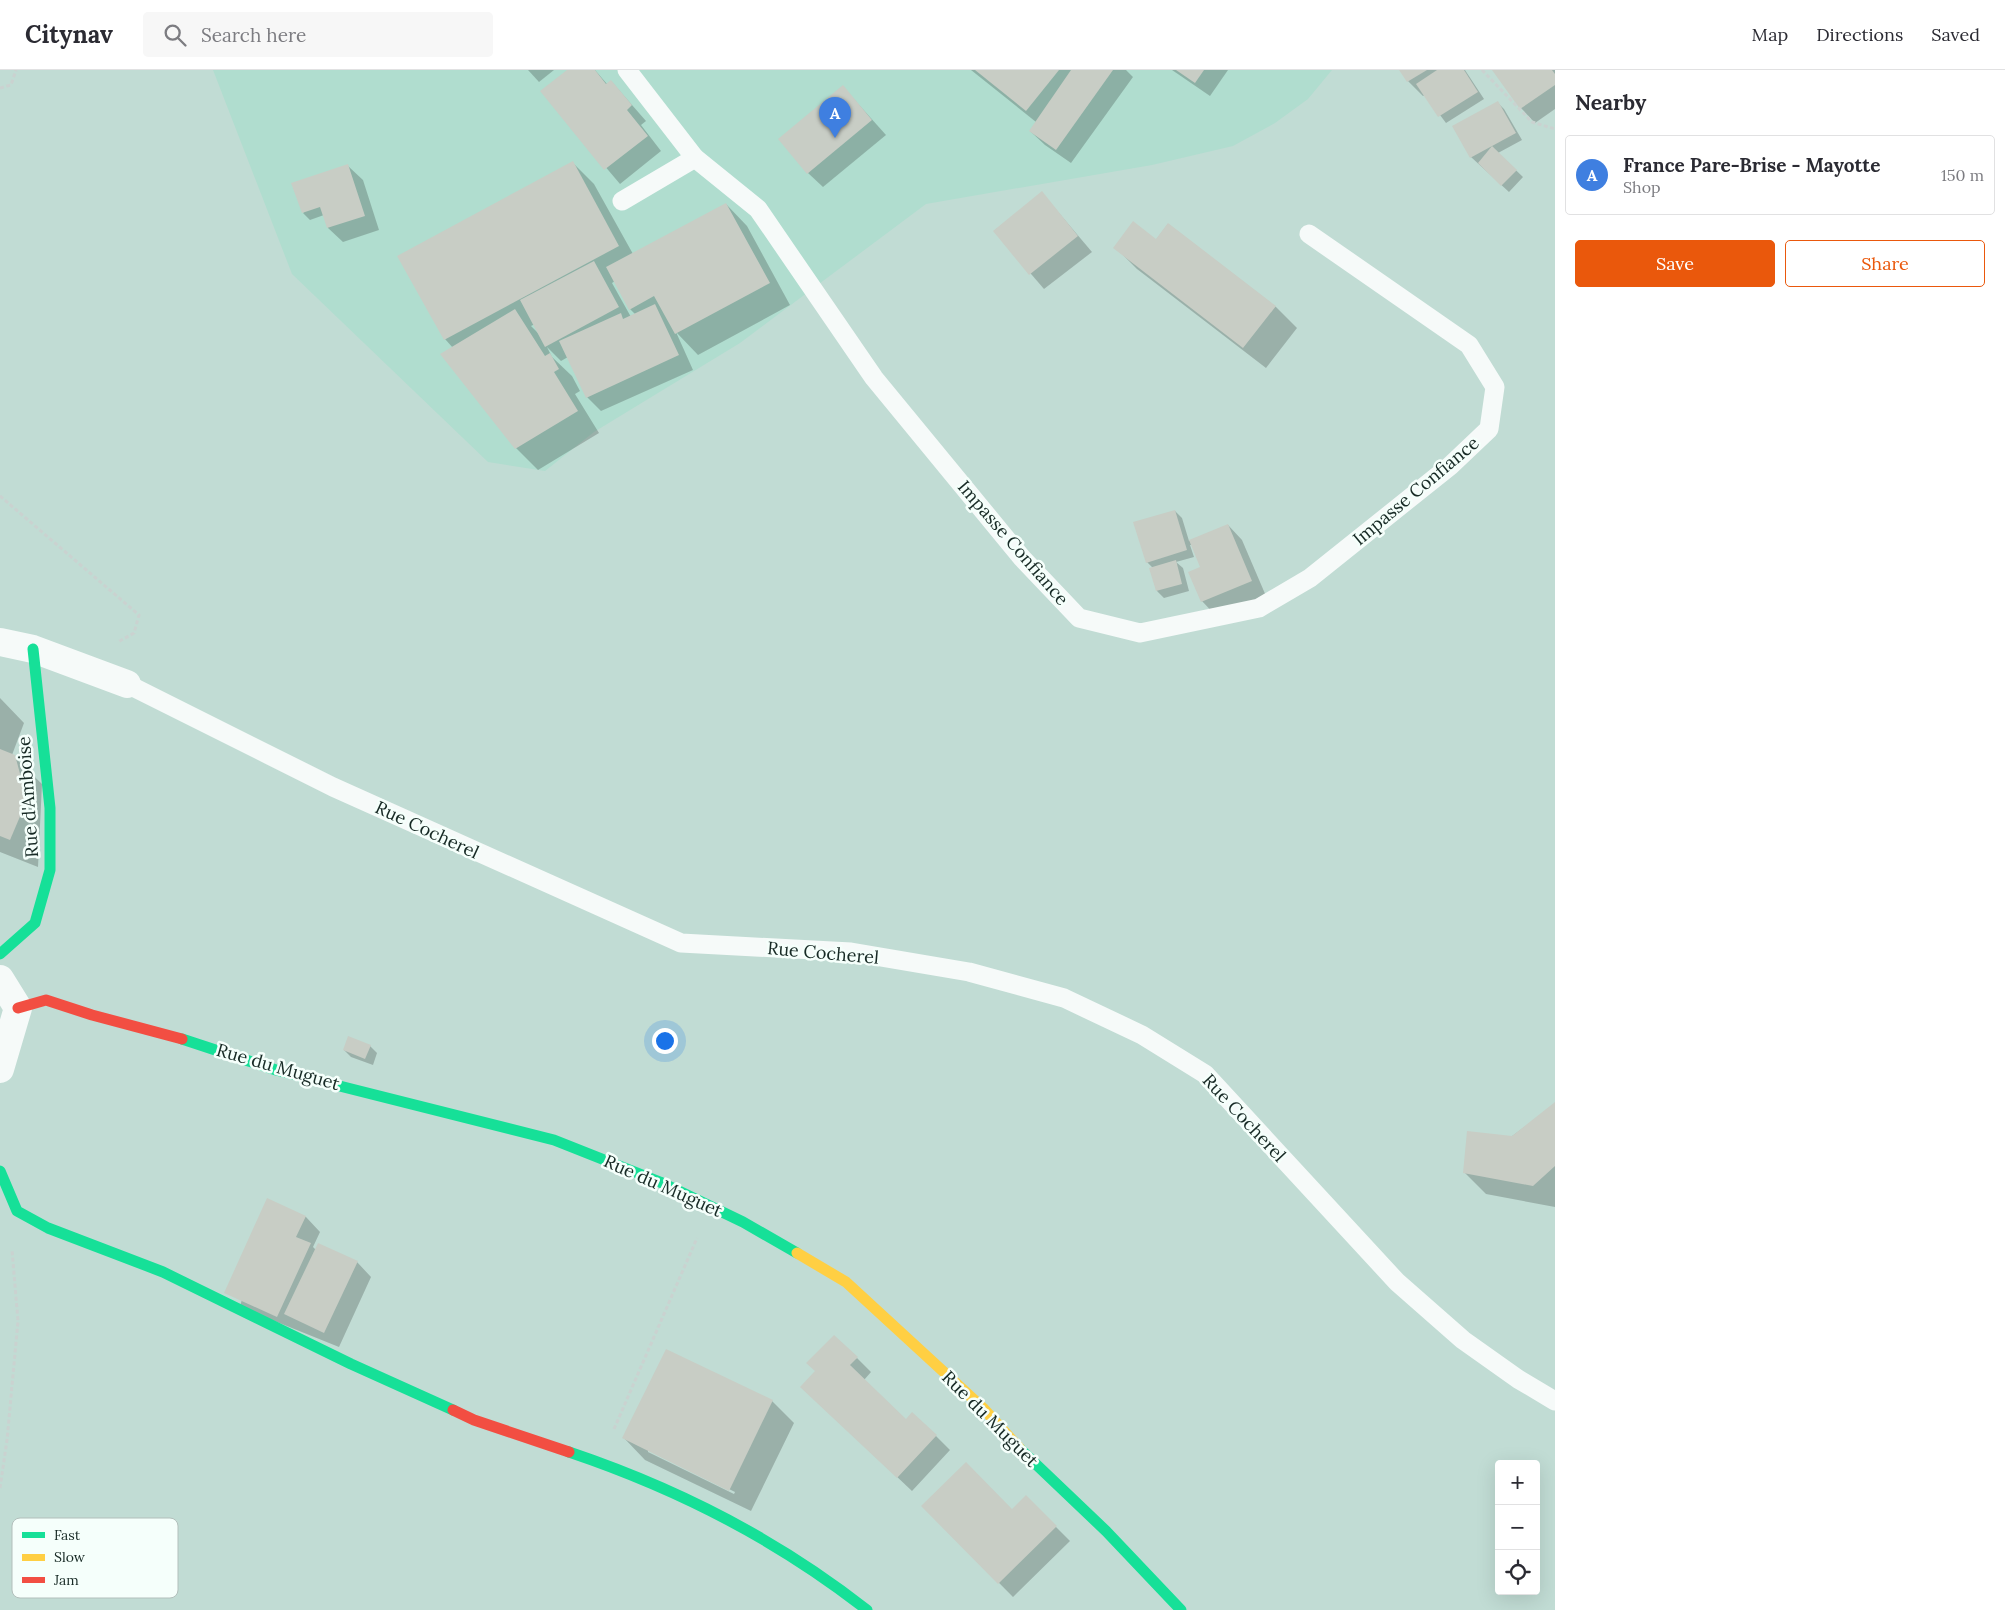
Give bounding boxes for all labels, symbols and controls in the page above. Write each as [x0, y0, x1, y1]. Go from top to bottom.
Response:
search box [143, 12, 493, 57]
text: Citynav [25, 19, 113, 50]
icon: search [161, 21, 189, 49]
text: Search here [201, 23, 306, 47]
text: Map [1752, 23, 1788, 46]
text: Directions [1816, 23, 1903, 46]
text: Saved [1931, 23, 1980, 46]
text: Nearby [1575, 89, 1646, 116]
pin: A [819, 97, 851, 138]
text: France Pare-Brise - Mayotte [1623, 153, 1880, 177]
text: A [1587, 165, 1597, 185]
text: 150 m [1941, 165, 1984, 185]
text: Shop [1623, 177, 1661, 197]
button: Save [1575, 240, 1775, 287]
button: Share [1785, 240, 1985, 287]
street label: Impasse Confiance [1348, 431, 1484, 550]
street label: Impasse Confiance [953, 476, 1074, 610]
street label: Rue d'Amboise [12, 735, 43, 859]
street label: Rue Cocherel [372, 795, 483, 864]
street label: Rue Cocherel [766, 936, 880, 969]
your location [652, 1028, 678, 1054]
street label: Rue du Muguet [214, 1038, 343, 1095]
street label: Rue Cocherel [1198, 1069, 1291, 1167]
street label: Rue du Muguet [600, 1149, 726, 1222]
street label: Rue du Muguet [937, 1365, 1044, 1472]
map controls [1495, 1460, 1540, 1595]
button: + [1495, 1460, 1540, 1505]
button: − [1495, 1505, 1540, 1550]
legend [12, 1518, 178, 1598]
text: Fast [54, 1526, 81, 1544]
text: Slow [54, 1548, 86, 1566]
button: locate [1495, 1550, 1540, 1595]
text: Jam [53, 1571, 79, 1589]

